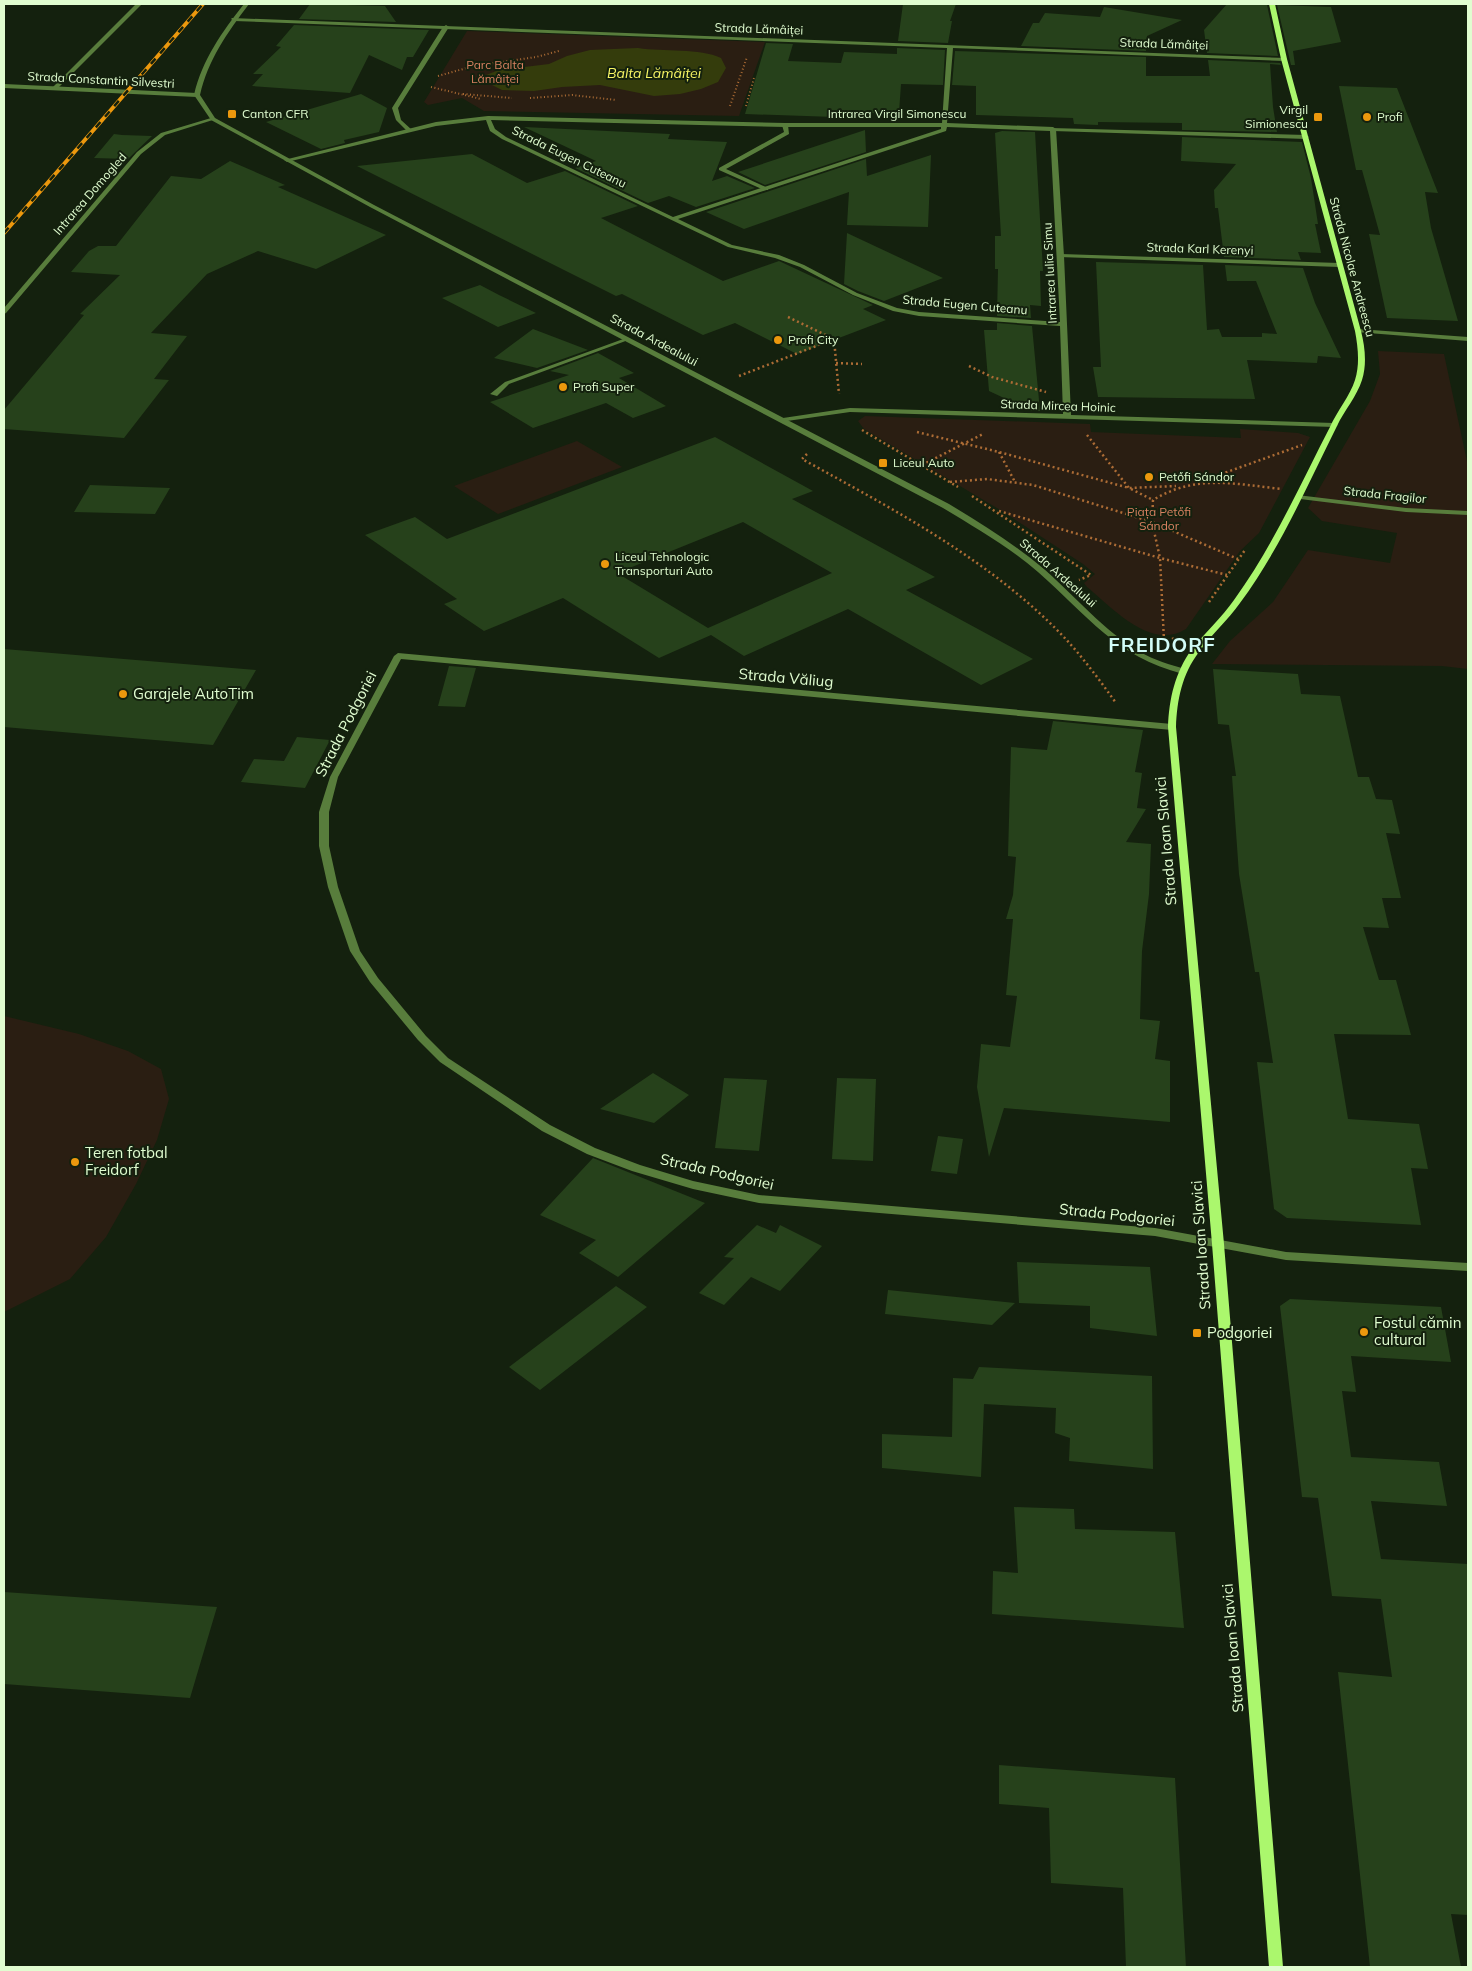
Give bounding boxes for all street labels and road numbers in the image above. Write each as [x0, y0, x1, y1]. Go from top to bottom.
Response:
street label: Strada Lămâiței [714, 19, 804, 39]
street label: Strada Lămâiței [1119, 34, 1209, 54]
street label: Strada Constantin Silvestri [27, 68, 175, 91]
street label: Intrarea Virgil Simonescu [828, 106, 966, 121]
street label: Strada Eugen Cuteanu [510, 122, 629, 191]
street label: Intrarea Domogled [50, 150, 129, 238]
street label: Strada Nicolae Andreescu [1327, 195, 1378, 338]
street label: Intrarea Iulia Simu [1039, 222, 1060, 324]
street label: Strada Karl Kerenyi [1146, 239, 1254, 258]
street label: Strada Eugen Cuteanu [902, 292, 1028, 317]
street label: Strada Ardealului [608, 310, 701, 369]
street label: Strada Mircea Hoinic [1000, 396, 1116, 415]
street label: Strada Fragilor [1343, 483, 1428, 506]
street label: Strada Ardealului [1017, 535, 1100, 610]
street label: Strada Văliug [738, 664, 834, 691]
street label: Strada Podgoriei [311, 668, 380, 780]
street label: Strada Ioan Slavici [1150, 776, 1181, 906]
street label: Strada Podgoriei [658, 1149, 776, 1194]
street label: Strada Ioan Slavici [1187, 1180, 1214, 1310]
street label: Strada Podgoriei [1058, 1199, 1176, 1230]
street label: Strada Ioan Slavici [1217, 1583, 1248, 1713]

